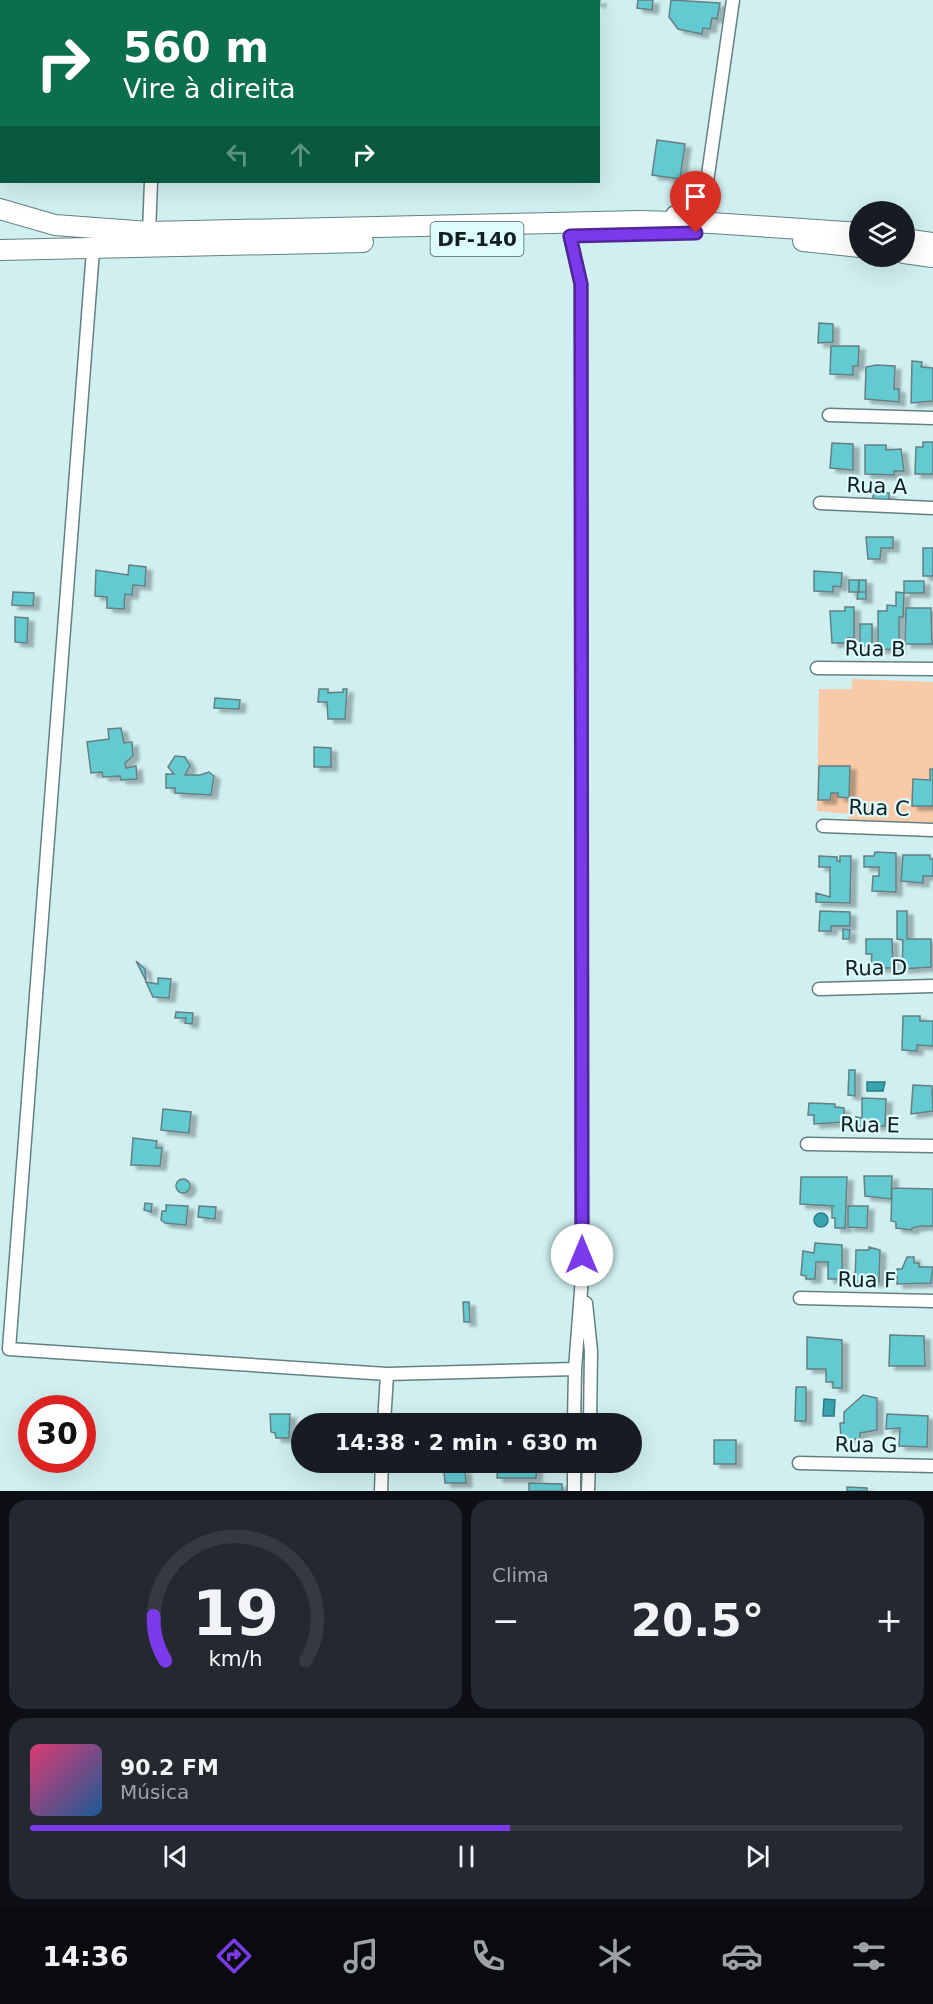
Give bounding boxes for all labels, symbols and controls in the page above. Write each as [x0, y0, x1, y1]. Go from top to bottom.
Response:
text: 560 m [123, 23, 269, 72]
icon: right [24, 24, 102, 102]
text: Vire à direita [123, 73, 296, 104]
icon: left [221, 138, 254, 171]
icon: ahead [284, 138, 317, 171]
icon: right [347, 138, 380, 171]
pin [670, 171, 721, 233]
icon: arrive [679, 180, 712, 213]
map controls [849, 201, 915, 267]
button: layers [849, 201, 915, 267]
road number: DF-140 [430, 222, 524, 256]
street label: Rua A [846, 473, 908, 499]
street label: Rua B [844, 636, 906, 662]
street label: Rua C [848, 795, 910, 821]
street label: Rua D [844, 955, 908, 981]
street label: Rua E [840, 1112, 900, 1138]
position arrow [550, 1223, 614, 1287]
street label: Rua F [837, 1267, 897, 1293]
speed limit sign: 30 [18, 1395, 96, 1473]
text: 14:38 · 2 min · 630 m [335, 1430, 598, 1455]
street label: Rua G [834, 1432, 898, 1458]
text: Clima [492, 1563, 549, 1587]
text: 19 [192, 1577, 279, 1650]
text: 20.5° [631, 1594, 764, 1647]
text: − [492, 1601, 520, 1640]
text: + [875, 1601, 903, 1640]
text: km/h [208, 1647, 263, 1672]
text: 90.2 FM [120, 1755, 219, 1780]
text: Música [120, 1780, 189, 1804]
icon: previous [159, 1840, 192, 1873]
icon: pause [450, 1840, 483, 1873]
icon: next [741, 1840, 774, 1873]
icon: directions [213, 1935, 255, 1977]
icon: music [340, 1935, 382, 1977]
icon: phone [467, 1935, 509, 1977]
icon: climate [594, 1935, 636, 1977]
icon: car [721, 1935, 763, 1977]
icon: filters [848, 1935, 890, 1977]
text: 14:36 [43, 1941, 128, 1972]

